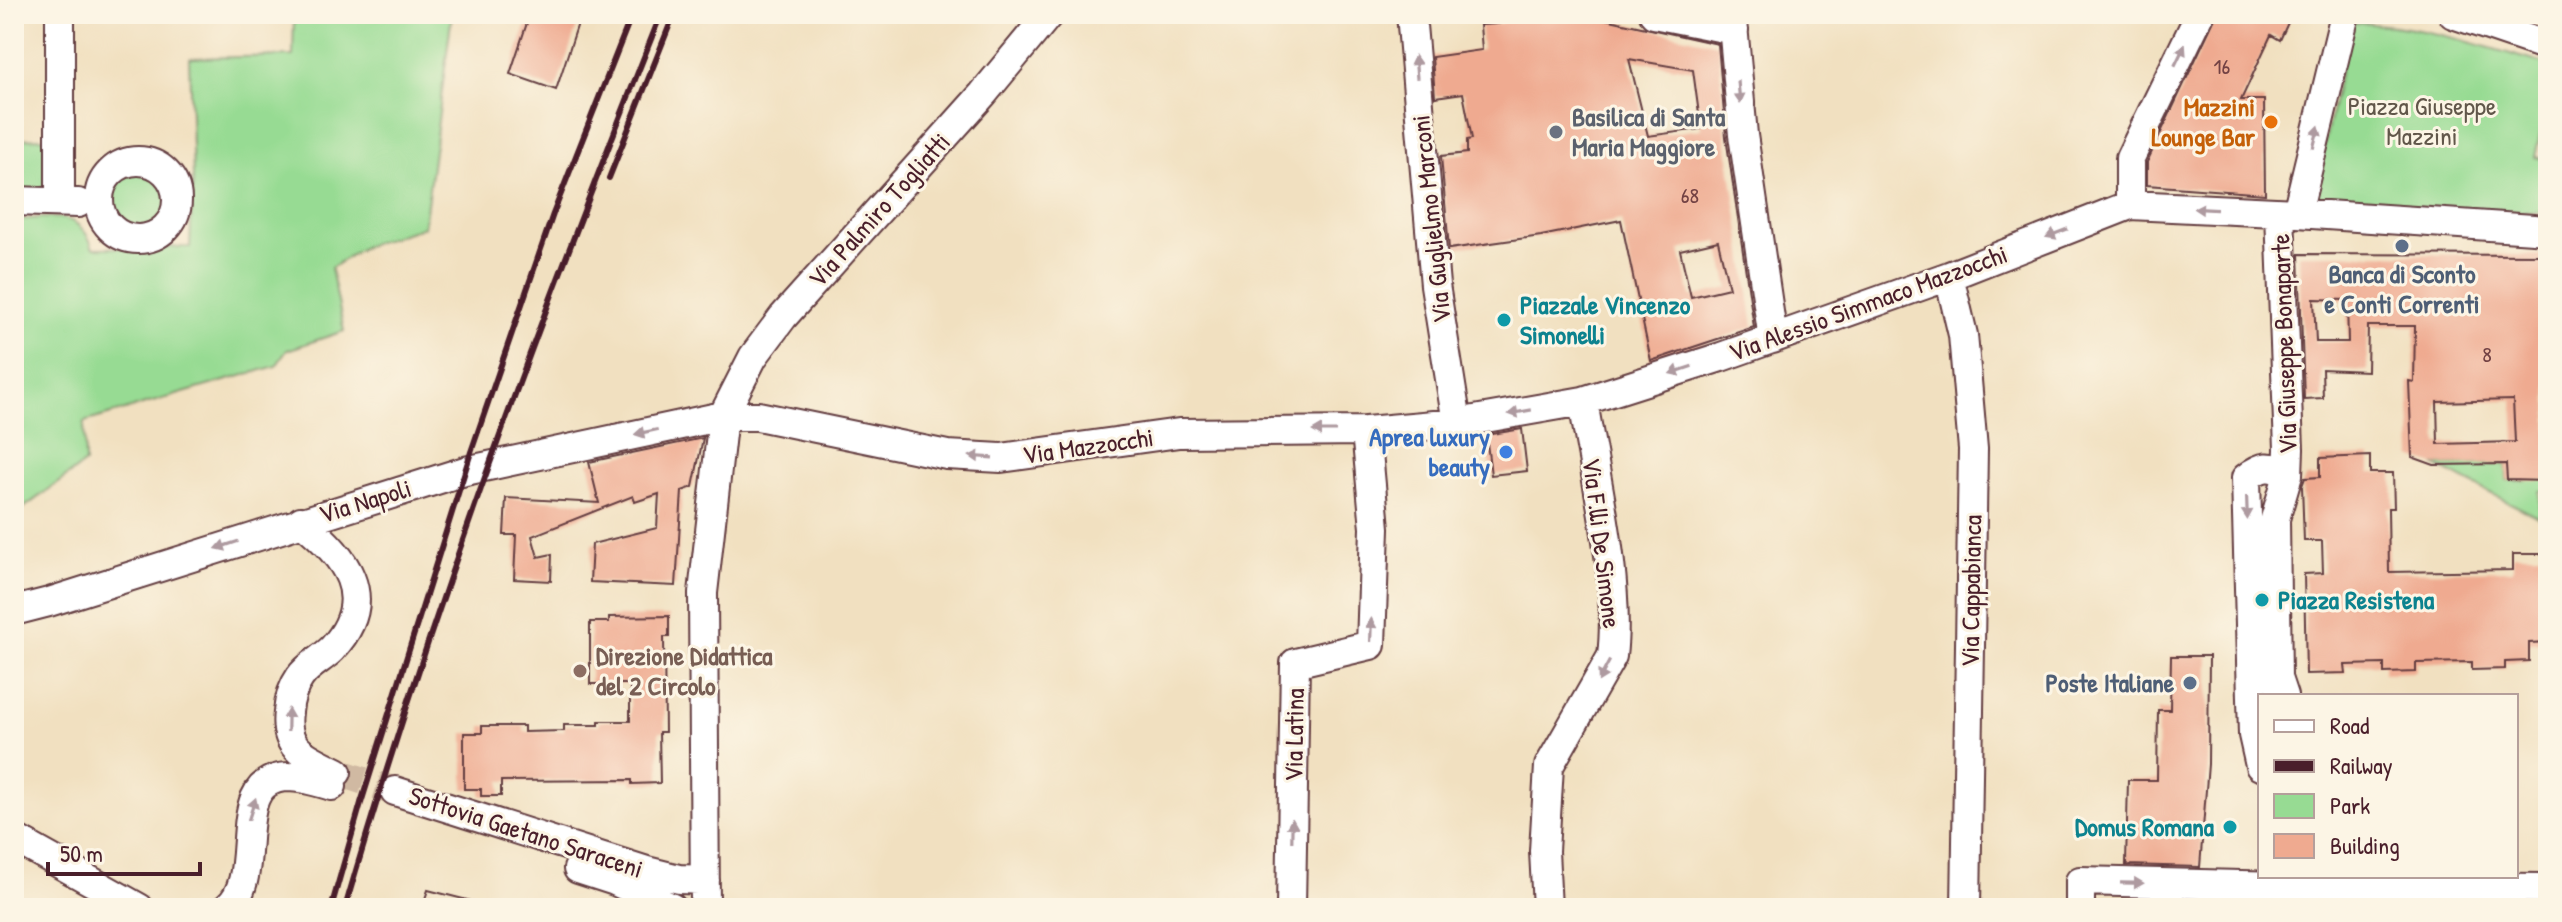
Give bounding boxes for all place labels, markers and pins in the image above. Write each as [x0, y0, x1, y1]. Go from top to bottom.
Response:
place label: Mazzini Lounge Bar [2151, 89, 2256, 155]
place label: Basilica di Santa Maria Maggiore [1572, 99, 1726, 165]
marker: Mazzini Lounge Bar [2262, 113, 2280, 131]
marker: Basilica di Santa Maria Maggiore [1547, 123, 1565, 141]
marker: Banca di Sconto e Conti Correnti [2393, 237, 2411, 255]
place label: Banca di Sconto e Conti Correnti [2324, 256, 2480, 321]
place label: Piazzale Vincenzo Simonelli [1520, 287, 1691, 352]
marker: Piazzale Vincenzo Simonelli [1495, 311, 1513, 329]
place label: Aprea luxury beauty [1369, 419, 1490, 485]
marker: Aprea luxury beauty [1497, 443, 1515, 461]
place label: Piazza Resistena [2278, 582, 2435, 617]
marker: Piazza Resistena [2253, 591, 2271, 609]
place label: Direzione Didattica del 2 Circolo [596, 638, 773, 703]
marker: Direzione Didattica del 2 Circolo [571, 662, 589, 680]
place label: Poste Italiane [2045, 665, 2175, 700]
marker: Poste Italiane [2181, 674, 2199, 692]
place label: Domus Romana [2075, 809, 2215, 844]
marker: Domus Romana [2221, 818, 2239, 836]

